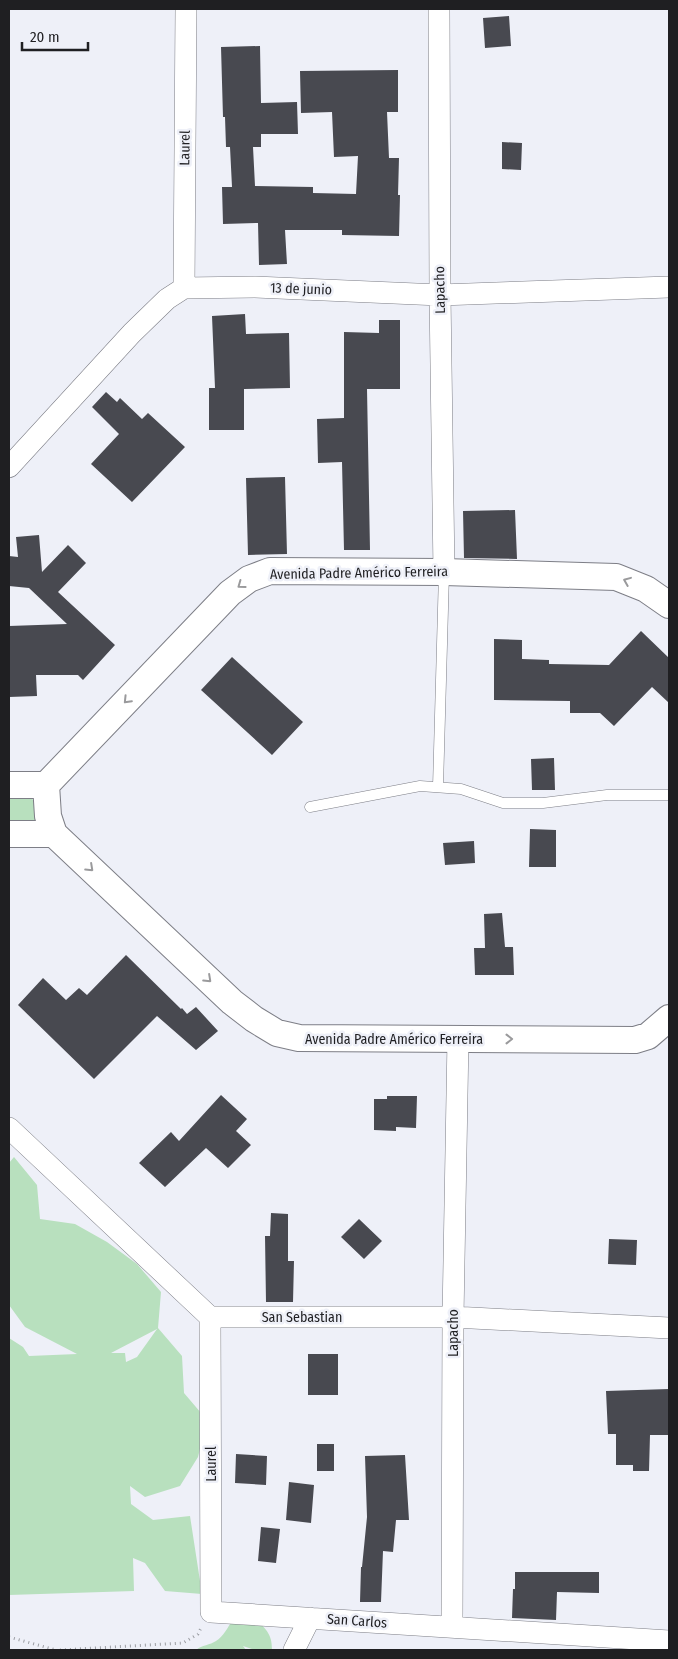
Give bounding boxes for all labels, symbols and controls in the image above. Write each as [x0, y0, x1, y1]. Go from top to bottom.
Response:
scale bar [22, 20, 89, 52]
text: 20 m [30, 28, 60, 46]
street label: Laurel [176, 130, 194, 166]
street label: Lapacho [431, 266, 449, 314]
street label: 13 de junio [270, 279, 332, 299]
street label: Avenida Padre Américo Ferreira [270, 563, 448, 583]
one-way arrow [623, 577, 632, 588]
one-way arrow [238, 579, 247, 587]
one-way arrow [124, 694, 133, 703]
one-way arrow [84, 862, 93, 871]
one-way arrow [203, 973, 212, 982]
street label: Avenida Padre Américo Ferreira [305, 1031, 483, 1048]
one-way arrow [506, 1034, 513, 1044]
street label: San Sebastian [262, 1309, 342, 1326]
street label: Lapacho [445, 1309, 462, 1357]
street label: Laurel [203, 1446, 220, 1482]
street label: San Carlos [326, 1610, 388, 1632]

